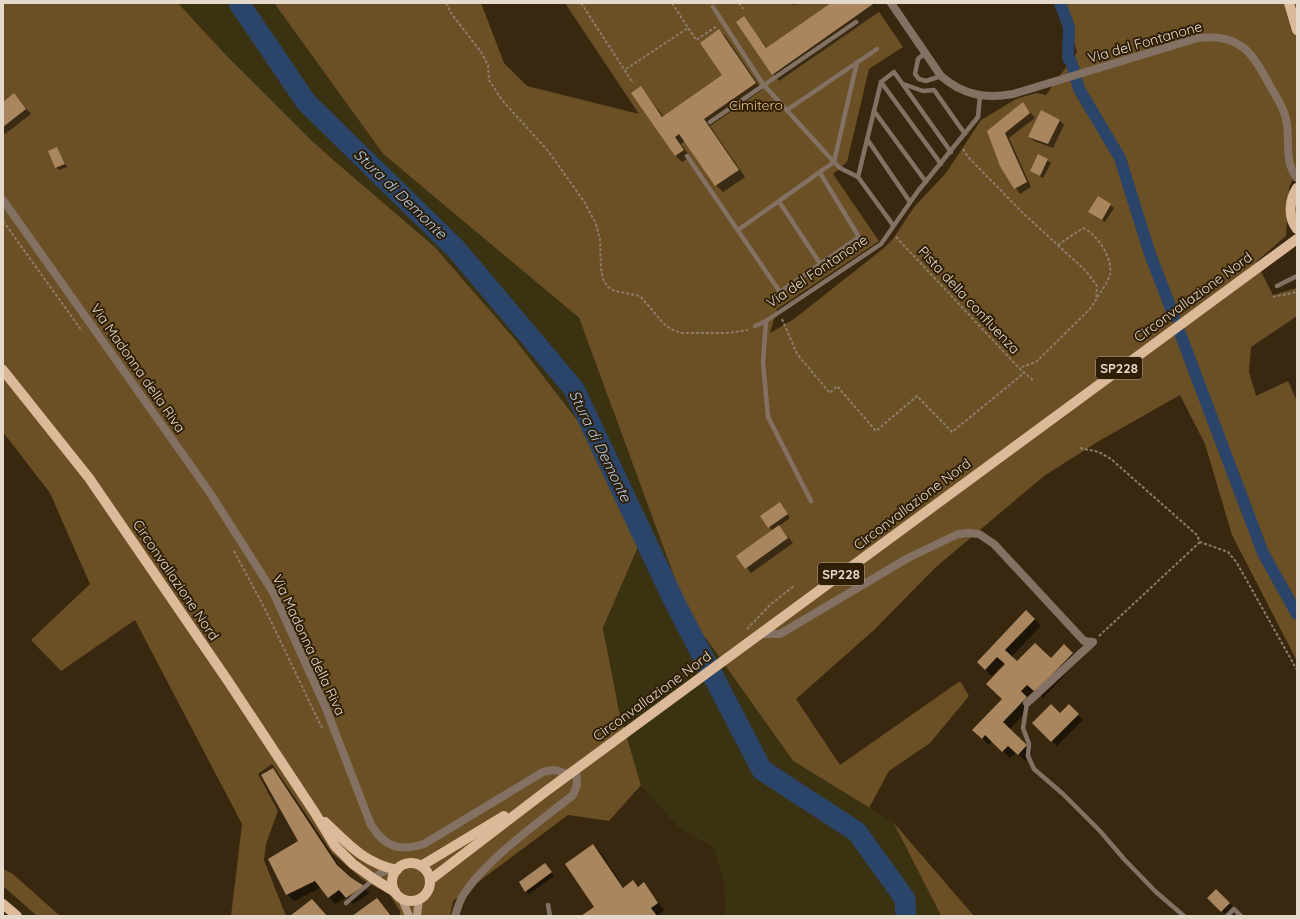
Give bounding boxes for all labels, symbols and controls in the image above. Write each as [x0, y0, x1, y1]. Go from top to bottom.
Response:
street label: Via del Fontanone [1086, 17, 1204, 67]
park label: Cimitero [729, 96, 783, 114]
water label: Stura di Demonte [350, 145, 451, 243]
street label: Via del Fontanone [763, 230, 871, 311]
street label: Pista della confluenza [914, 242, 1024, 358]
street label: Circonvallazione Nord [1130, 248, 1256, 346]
street label: Via Madonna della Riva [87, 300, 189, 436]
road number: SP228 [1096, 357, 1142, 379]
water label: Stura di Demonte [565, 387, 636, 505]
street label: Circonvallazione Nord [850, 454, 974, 554]
street label: Circonvallazione Nord [129, 516, 223, 644]
road number: SP228 [818, 563, 864, 585]
street label: Via Madonna della Riva [268, 572, 350, 718]
street label: Circonvallazione Nord [589, 647, 715, 745]

